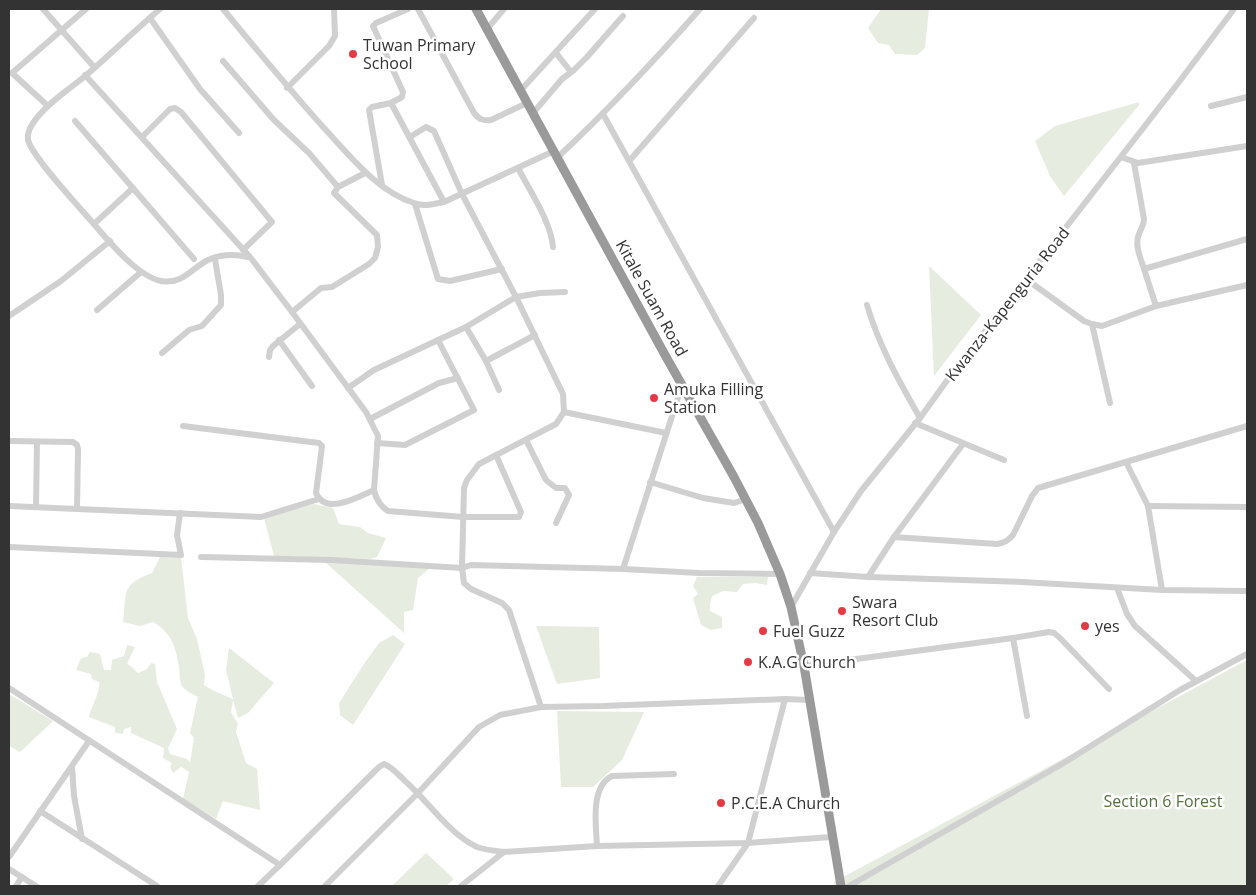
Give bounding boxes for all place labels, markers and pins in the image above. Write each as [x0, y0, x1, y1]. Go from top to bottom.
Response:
place label: Tuwan Primary School [363, 34, 476, 74]
marker: Tuwan Primary School [347, 48, 359, 60]
place label: Amuka Filling Station [664, 378, 763, 418]
marker: Amuka Filling Station [648, 392, 660, 404]
place label: Swara Resort Club [852, 591, 938, 631]
marker: Swara Resort Club [836, 605, 848, 617]
place label: yes [1095, 615, 1120, 637]
place label: Fuel Guzz [773, 620, 845, 642]
marker: yes [1079, 620, 1091, 632]
marker: Fuel Guzz [757, 625, 769, 637]
place label: K.A.G Church [758, 651, 856, 673]
marker: K.A.G Church [742, 656, 754, 668]
place label: P.C.E.A Church [731, 792, 840, 814]
marker: P.C.E.A Church [715, 797, 727, 809]

